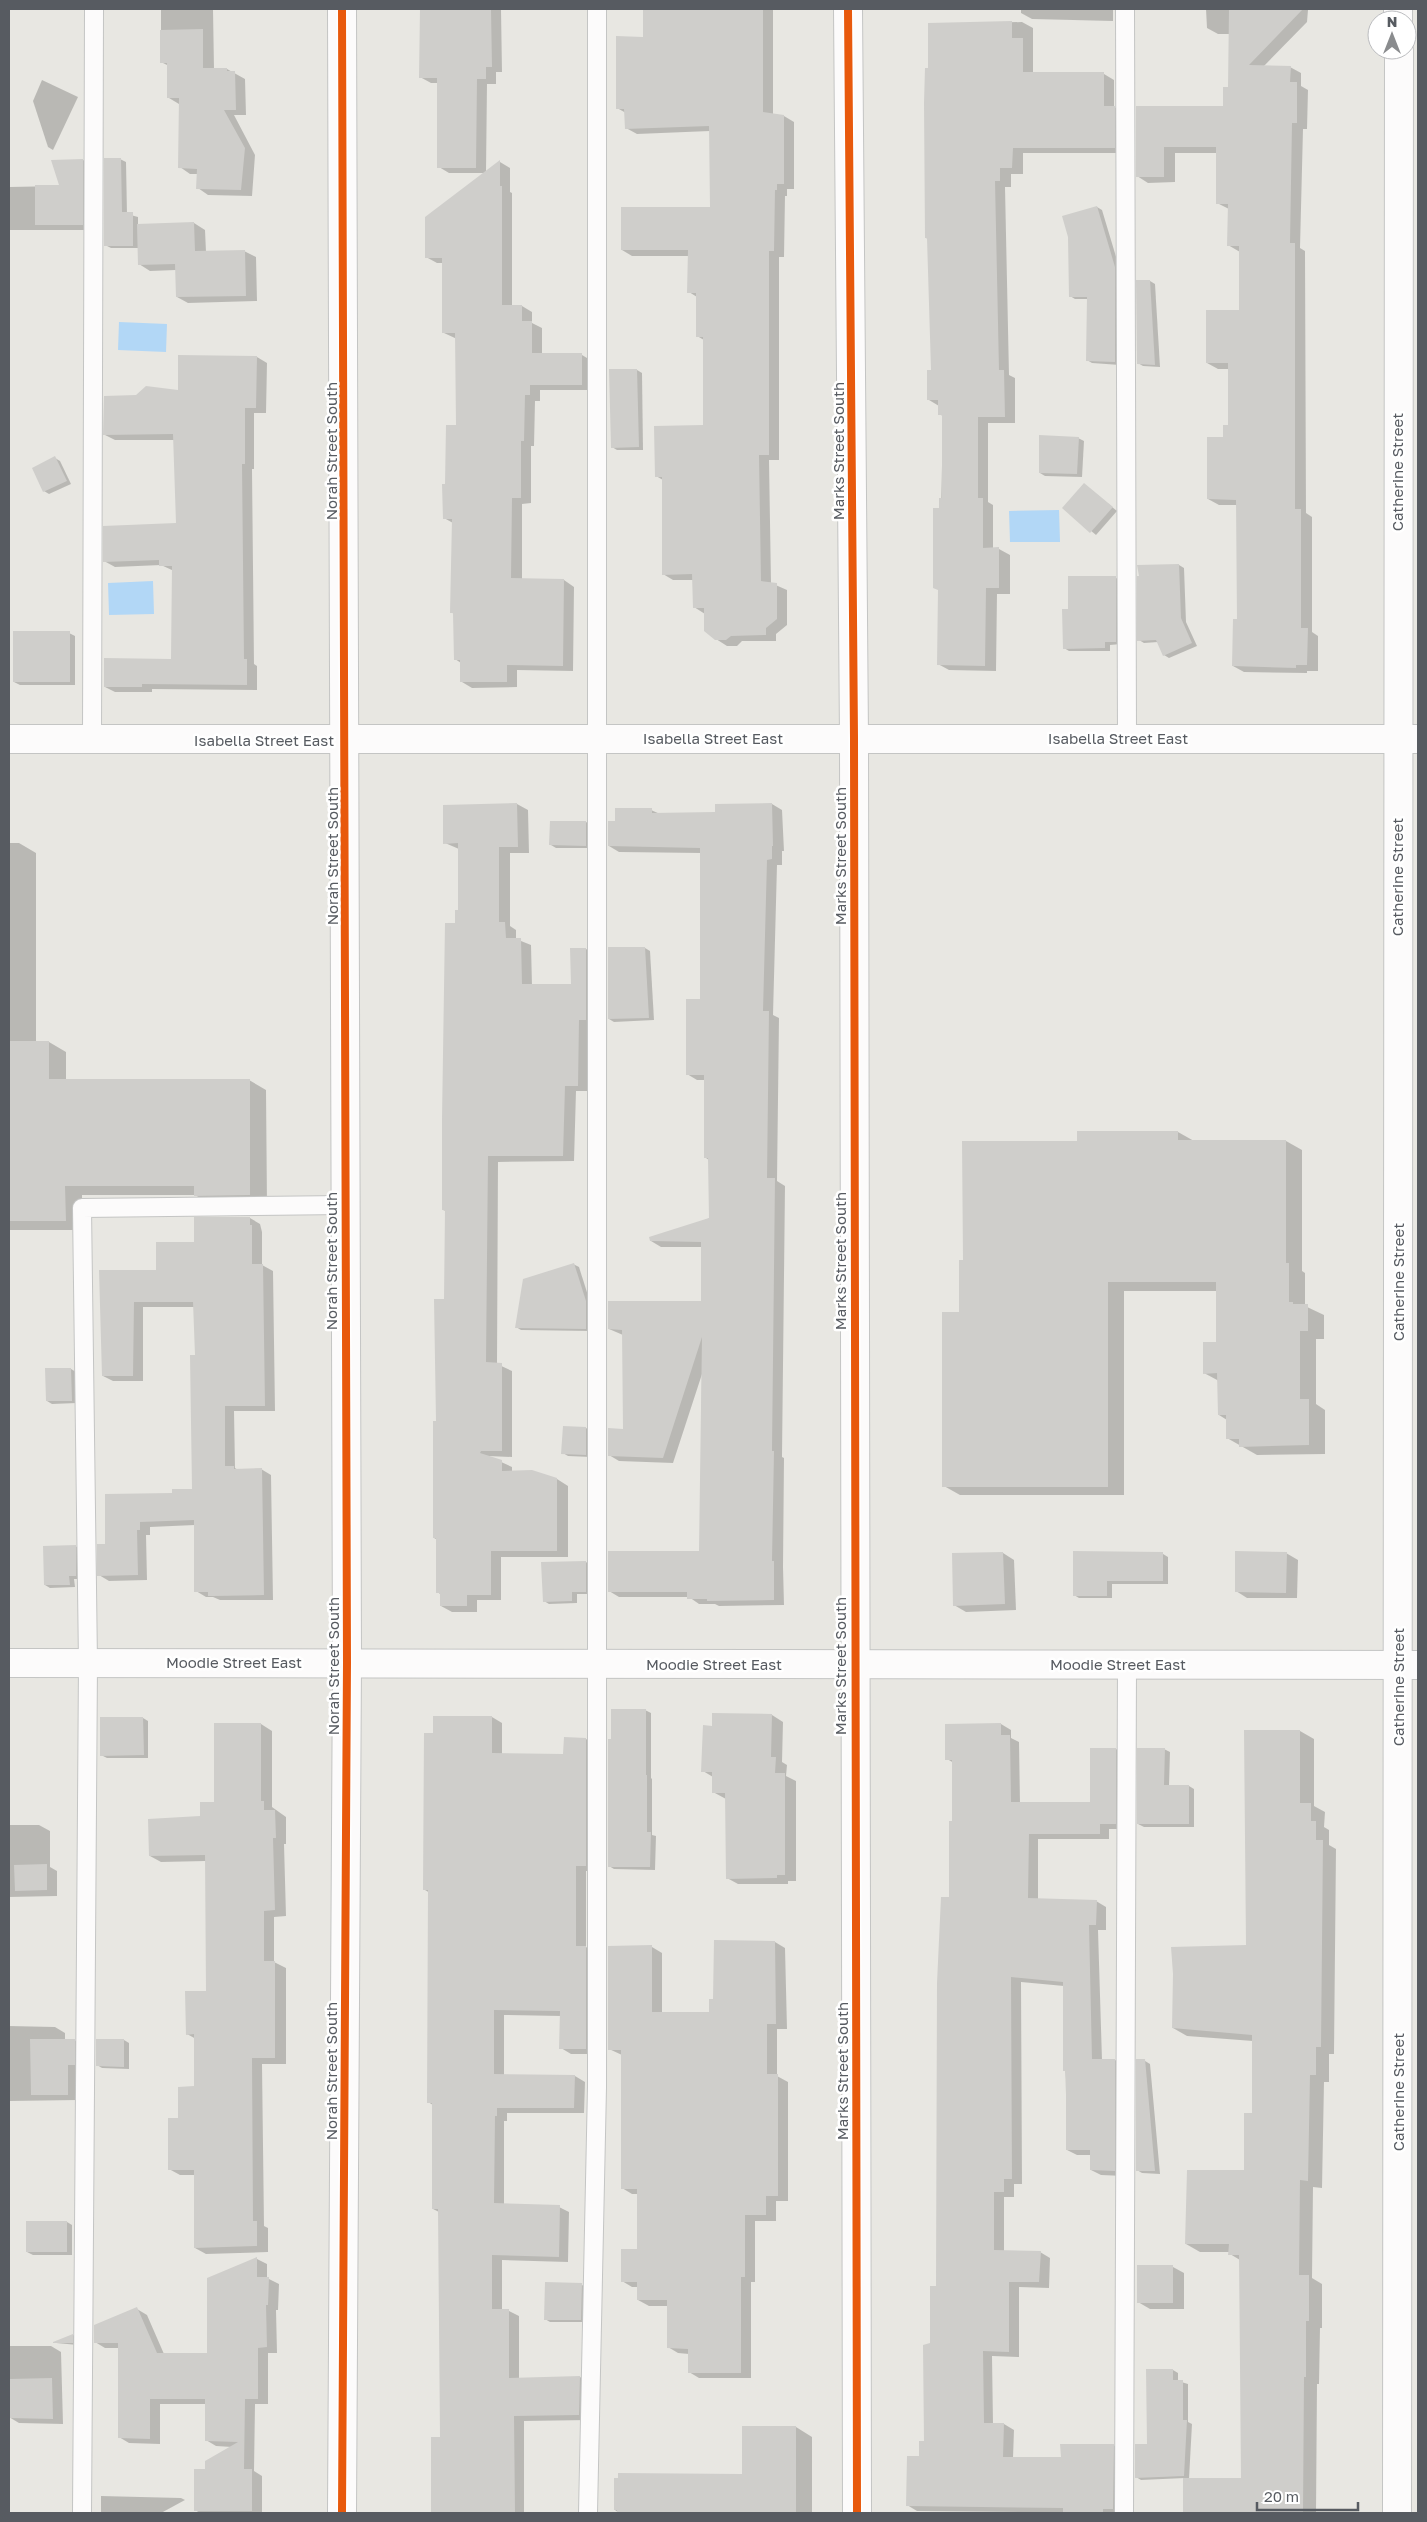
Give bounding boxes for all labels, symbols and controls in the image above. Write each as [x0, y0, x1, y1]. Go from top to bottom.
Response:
north arrow [1367, 10, 1417, 60]
text: N [1387, 13, 1397, 30]
street label: Norah Street South [322, 382, 340, 520]
street label: Marks Street South [829, 382, 847, 520]
street label: Catherine Street [1388, 413, 1406, 531]
street label: Isabella Street East [643, 729, 783, 747]
street label: Isabella Street East [1048, 729, 1188, 747]
street label: Isabella Street East [194, 731, 334, 749]
street label: Norah Street South [323, 787, 341, 925]
street label: Marks Street South [831, 787, 849, 925]
street label: Catherine Street [1388, 818, 1406, 936]
street label: Norah Street South [322, 1192, 340, 1330]
street label: Marks Street South [831, 1192, 849, 1330]
street label: Catherine Street [1389, 1223, 1407, 1341]
street label: Norah Street South [324, 1597, 342, 1735]
street label: Marks Street South [831, 1597, 849, 1735]
street label: Catherine Street [1389, 1628, 1407, 1746]
street label: Moodie Street East [166, 1653, 302, 1671]
street label: Moodie Street East [646, 1655, 782, 1673]
street label: Moodie Street East [1050, 1655, 1186, 1673]
street label: Norah Street South [322, 2002, 340, 2140]
street label: Marks Street South [833, 2002, 851, 2140]
street label: Catherine Street [1389, 2033, 1407, 2151]
scale bar [1257, 2480, 1358, 2512]
text: 20 m [1264, 2487, 1299, 2505]

